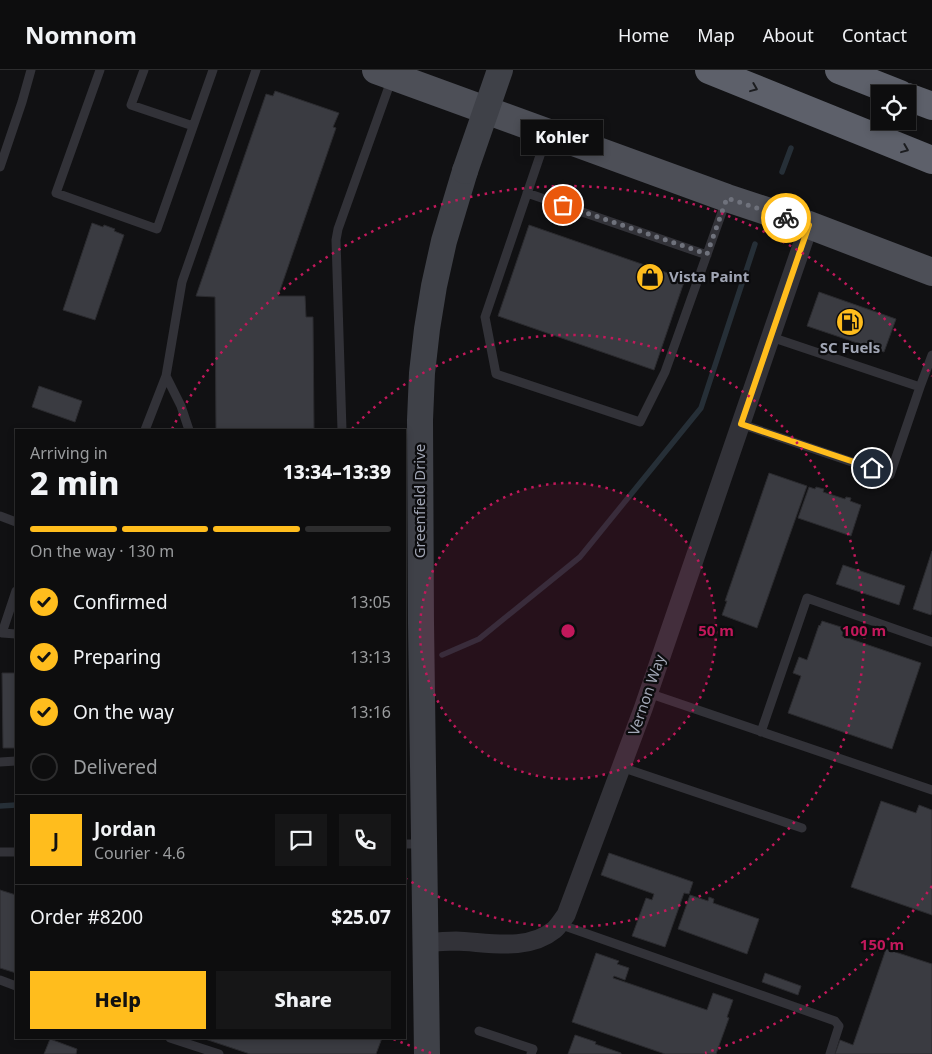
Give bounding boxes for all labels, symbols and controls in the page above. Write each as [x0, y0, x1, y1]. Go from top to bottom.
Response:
text: Nomnom [25, 18, 137, 51]
text: Home [618, 23, 669, 47]
text: Map [697, 23, 735, 47]
text: About [763, 23, 814, 47]
text: Contact [842, 23, 907, 47]
one-way arrow [749, 82, 758, 93]
map controls [871, 85, 916, 130]
button: locate [871, 85, 916, 130]
callout: Kohler [522, 120, 604, 155]
text: Kohler [535, 126, 589, 148]
one-way arrow [900, 143, 909, 153]
pin [542, 184, 584, 226]
icon: bag [549, 191, 577, 219]
courier [761, 193, 811, 243]
icon: bike [772, 204, 800, 232]
shop icon: Vista Paint [635, 262, 665, 292]
place label: Vista Paint [669, 266, 750, 286]
fuel station icon: SC Fuels [835, 307, 865, 337]
place label: SC Fuels [820, 337, 880, 357]
text: Arriving in [30, 442, 108, 464]
street label: Greenfield Drive [409, 444, 429, 558]
pin [851, 447, 893, 489]
icon: home [858, 454, 886, 482]
text: 13:34–13:39 [283, 459, 391, 485]
text: 2 min [30, 461, 119, 504]
text: On the way · 130 m [30, 540, 174, 562]
icon: check [30, 588, 58, 616]
text: Confirmed [73, 589, 168, 615]
text: 13:05 [350, 591, 391, 613]
text: 50 m [698, 620, 734, 640]
text: 100 m [842, 620, 886, 640]
centre of rings [559, 622, 577, 640]
icon: check [30, 643, 58, 671]
text: Preparing [73, 644, 161, 670]
text: 13:13 [350, 646, 391, 668]
street label: Vernon Way [623, 651, 669, 738]
icon: check [30, 698, 58, 726]
text: On the way [73, 699, 174, 725]
text: 13:16 [350, 701, 391, 723]
text: Delivered [73, 754, 158, 780]
button: chat [275, 814, 327, 866]
button: phone [339, 814, 391, 866]
text: Jordan [94, 816, 156, 842]
text: J [53, 827, 59, 853]
text: Courier · 4.6 [94, 842, 185, 864]
text: Order #8200 [30, 904, 143, 930]
text: $25.07 [331, 904, 391, 930]
text: 150 m [860, 934, 904, 954]
button: Help [30, 971, 206, 1029]
button: Share [216, 971, 391, 1029]

